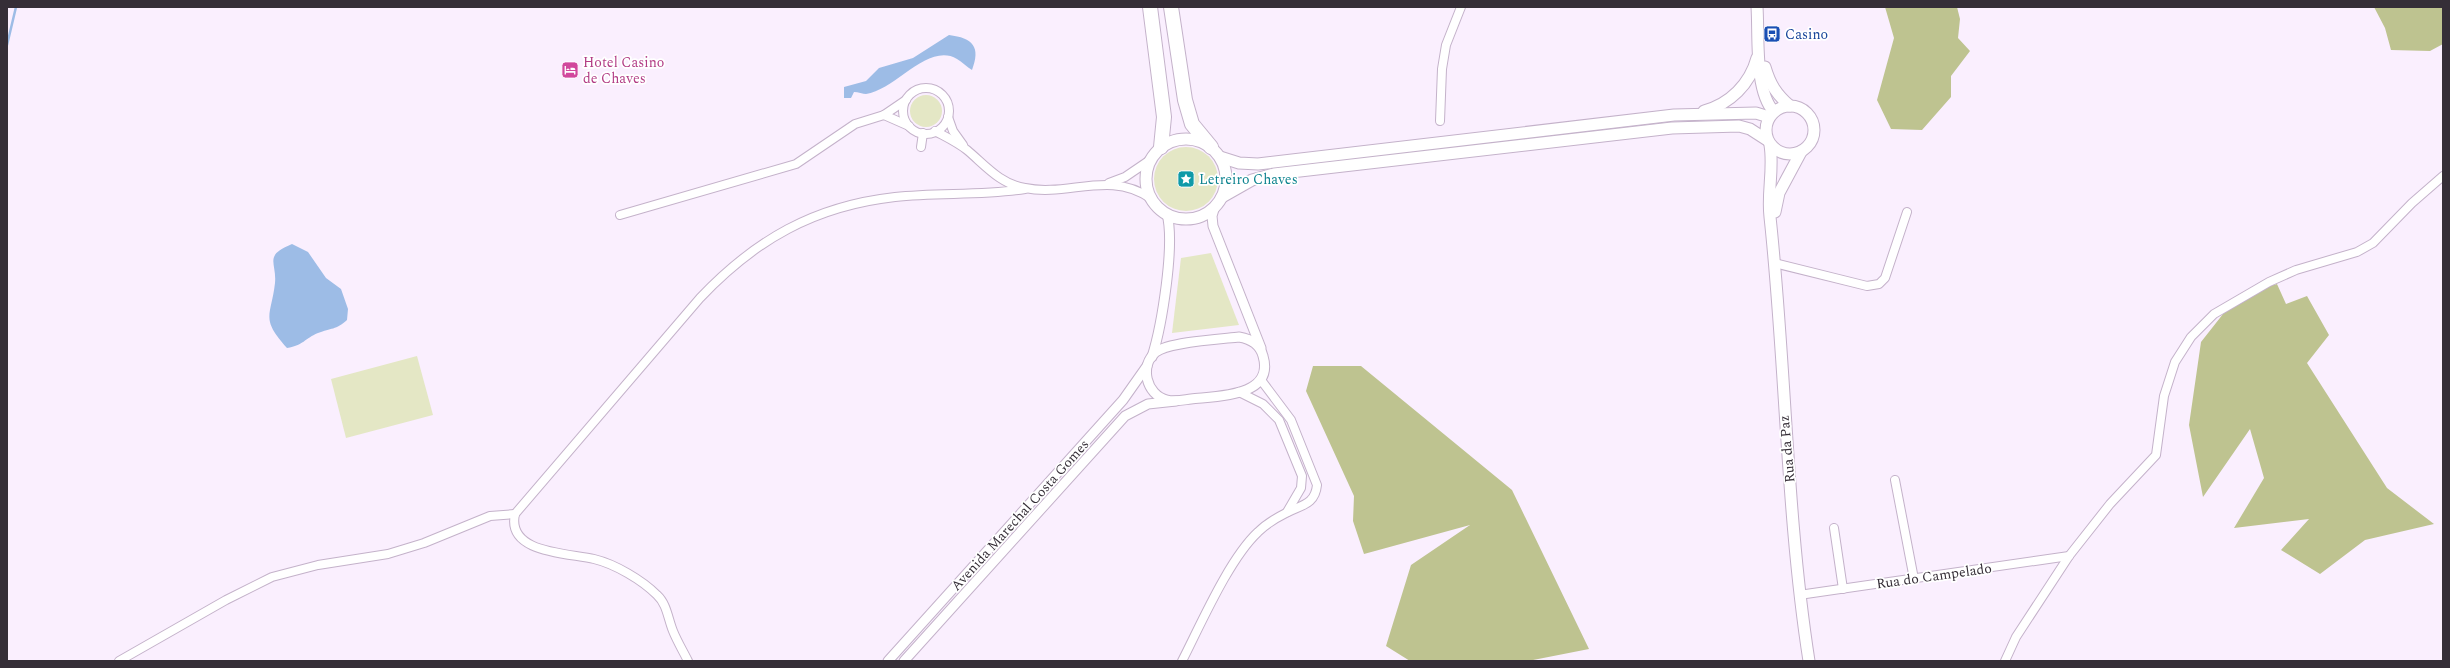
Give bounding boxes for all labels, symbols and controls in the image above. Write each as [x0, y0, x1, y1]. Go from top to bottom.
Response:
bus stop icon: Casino [1762, 24, 1782, 44]
place label: Casino [1785, 24, 1828, 45]
place label: Hotel Casino de Chaves [583, 52, 664, 89]
hotel icon: Hotel Casino de Chaves [560, 60, 580, 80]
place icon: Letreiro Chaves [1176, 169, 1196, 189]
place label: Letreiro Chaves [1199, 169, 1298, 190]
street label: Rua da Paz [1774, 414, 1800, 484]
street label: Avenida Marechal Costa Gomes [946, 434, 1094, 596]
street label: Rua do Campelado [1875, 557, 1993, 595]

